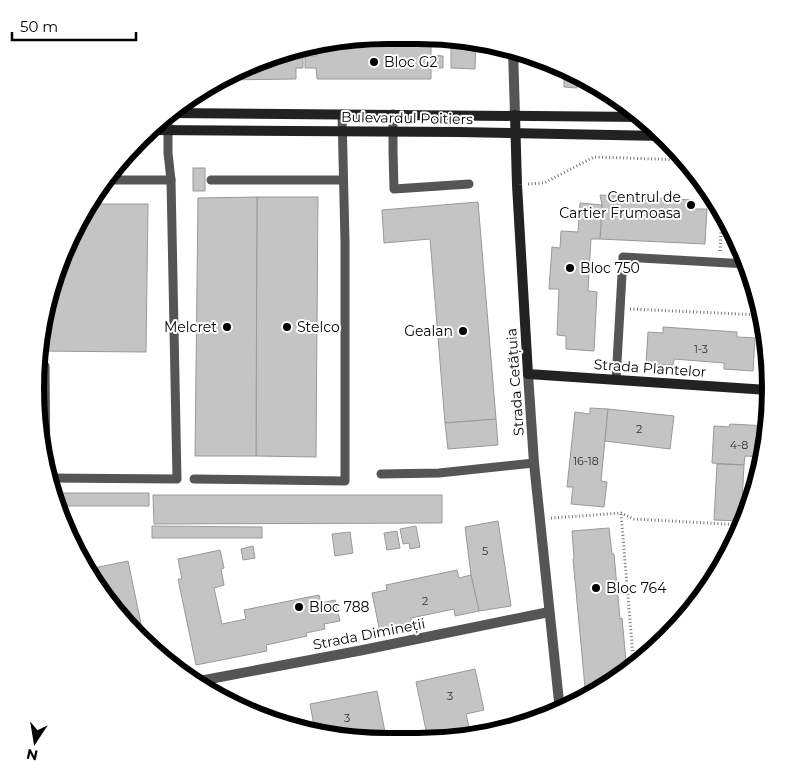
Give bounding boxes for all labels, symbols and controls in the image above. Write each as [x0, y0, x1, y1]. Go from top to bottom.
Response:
scale bar [12, 10, 136, 42]
text: 50 m [20, 17, 58, 36]
place label: Bloc G2 [384, 53, 437, 71]
marker: Bloc G2 [368, 56, 380, 68]
street label: Bulevardul Poitiers [341, 108, 473, 128]
place label: Centrul de Cartier Frumoasa [559, 188, 681, 222]
marker: Centrul de Cartier Frumoasa [685, 199, 697, 211]
place label: Bloc 750 [580, 259, 640, 277]
marker: Bloc 750 [564, 262, 576, 274]
place label: Melcret [164, 318, 217, 336]
place label: Stelco [297, 318, 340, 336]
marker: Melcret [221, 321, 233, 333]
marker: Stelco [281, 321, 293, 333]
place label: Gealan [404, 322, 453, 340]
marker: Gealan [457, 325, 469, 337]
street label: Strada Cetățuia [502, 327, 529, 436]
house number: 1-3 [694, 342, 708, 356]
street label: Strada Plantelor [593, 355, 707, 381]
house number: 2 [636, 422, 642, 436]
house number: 4-8 [730, 438, 748, 452]
house number: 16-18 [573, 454, 599, 468]
house number: 5 [482, 544, 488, 558]
place label: Bloc 764 [606, 579, 667, 597]
marker: Bloc 764 [590, 582, 602, 594]
house number: 2 [422, 594, 428, 608]
place label: Bloc 788 [309, 598, 370, 616]
marker: Bloc 788 [293, 601, 305, 613]
street label: Strada Dimineții [311, 614, 427, 655]
house number: 3 [447, 689, 453, 703]
house number: 3 [344, 711, 350, 725]
north arrow [10, 717, 60, 767]
text: N [25, 745, 40, 765]

